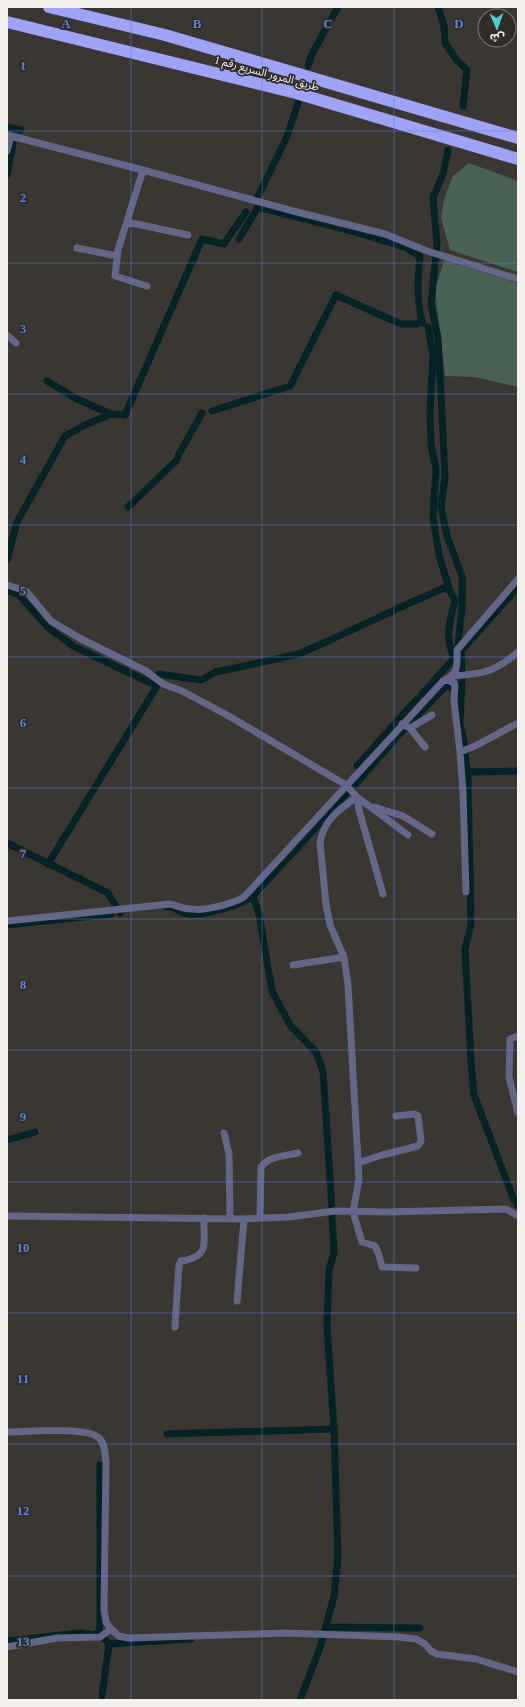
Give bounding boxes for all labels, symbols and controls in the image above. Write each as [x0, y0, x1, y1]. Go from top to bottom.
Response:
north arrow [477, 8, 517, 48]
text: A [61, 16, 71, 31]
text: B [193, 16, 202, 31]
text: C [323, 16, 333, 31]
text: D [454, 16, 464, 31]
text: ش [490, 31, 505, 44]
street label: طريق المرور السريع رقم 1 [212, 53, 321, 96]
text: 1 [20, 58, 26, 73]
text: 2 [20, 190, 26, 205]
text: 3 [20, 321, 27, 336]
text: 4 [20, 452, 27, 467]
text: 5 [20, 583, 27, 598]
text: 6 [20, 715, 27, 730]
text: 7 [20, 846, 27, 861]
text: 8 [20, 977, 27, 992]
text: 9 [20, 1109, 27, 1124]
text: 10 [17, 1240, 30, 1255]
text: 11 [17, 1371, 29, 1386]
text: 12 [17, 1503, 30, 1518]
text: 13 [17, 1634, 30, 1649]

